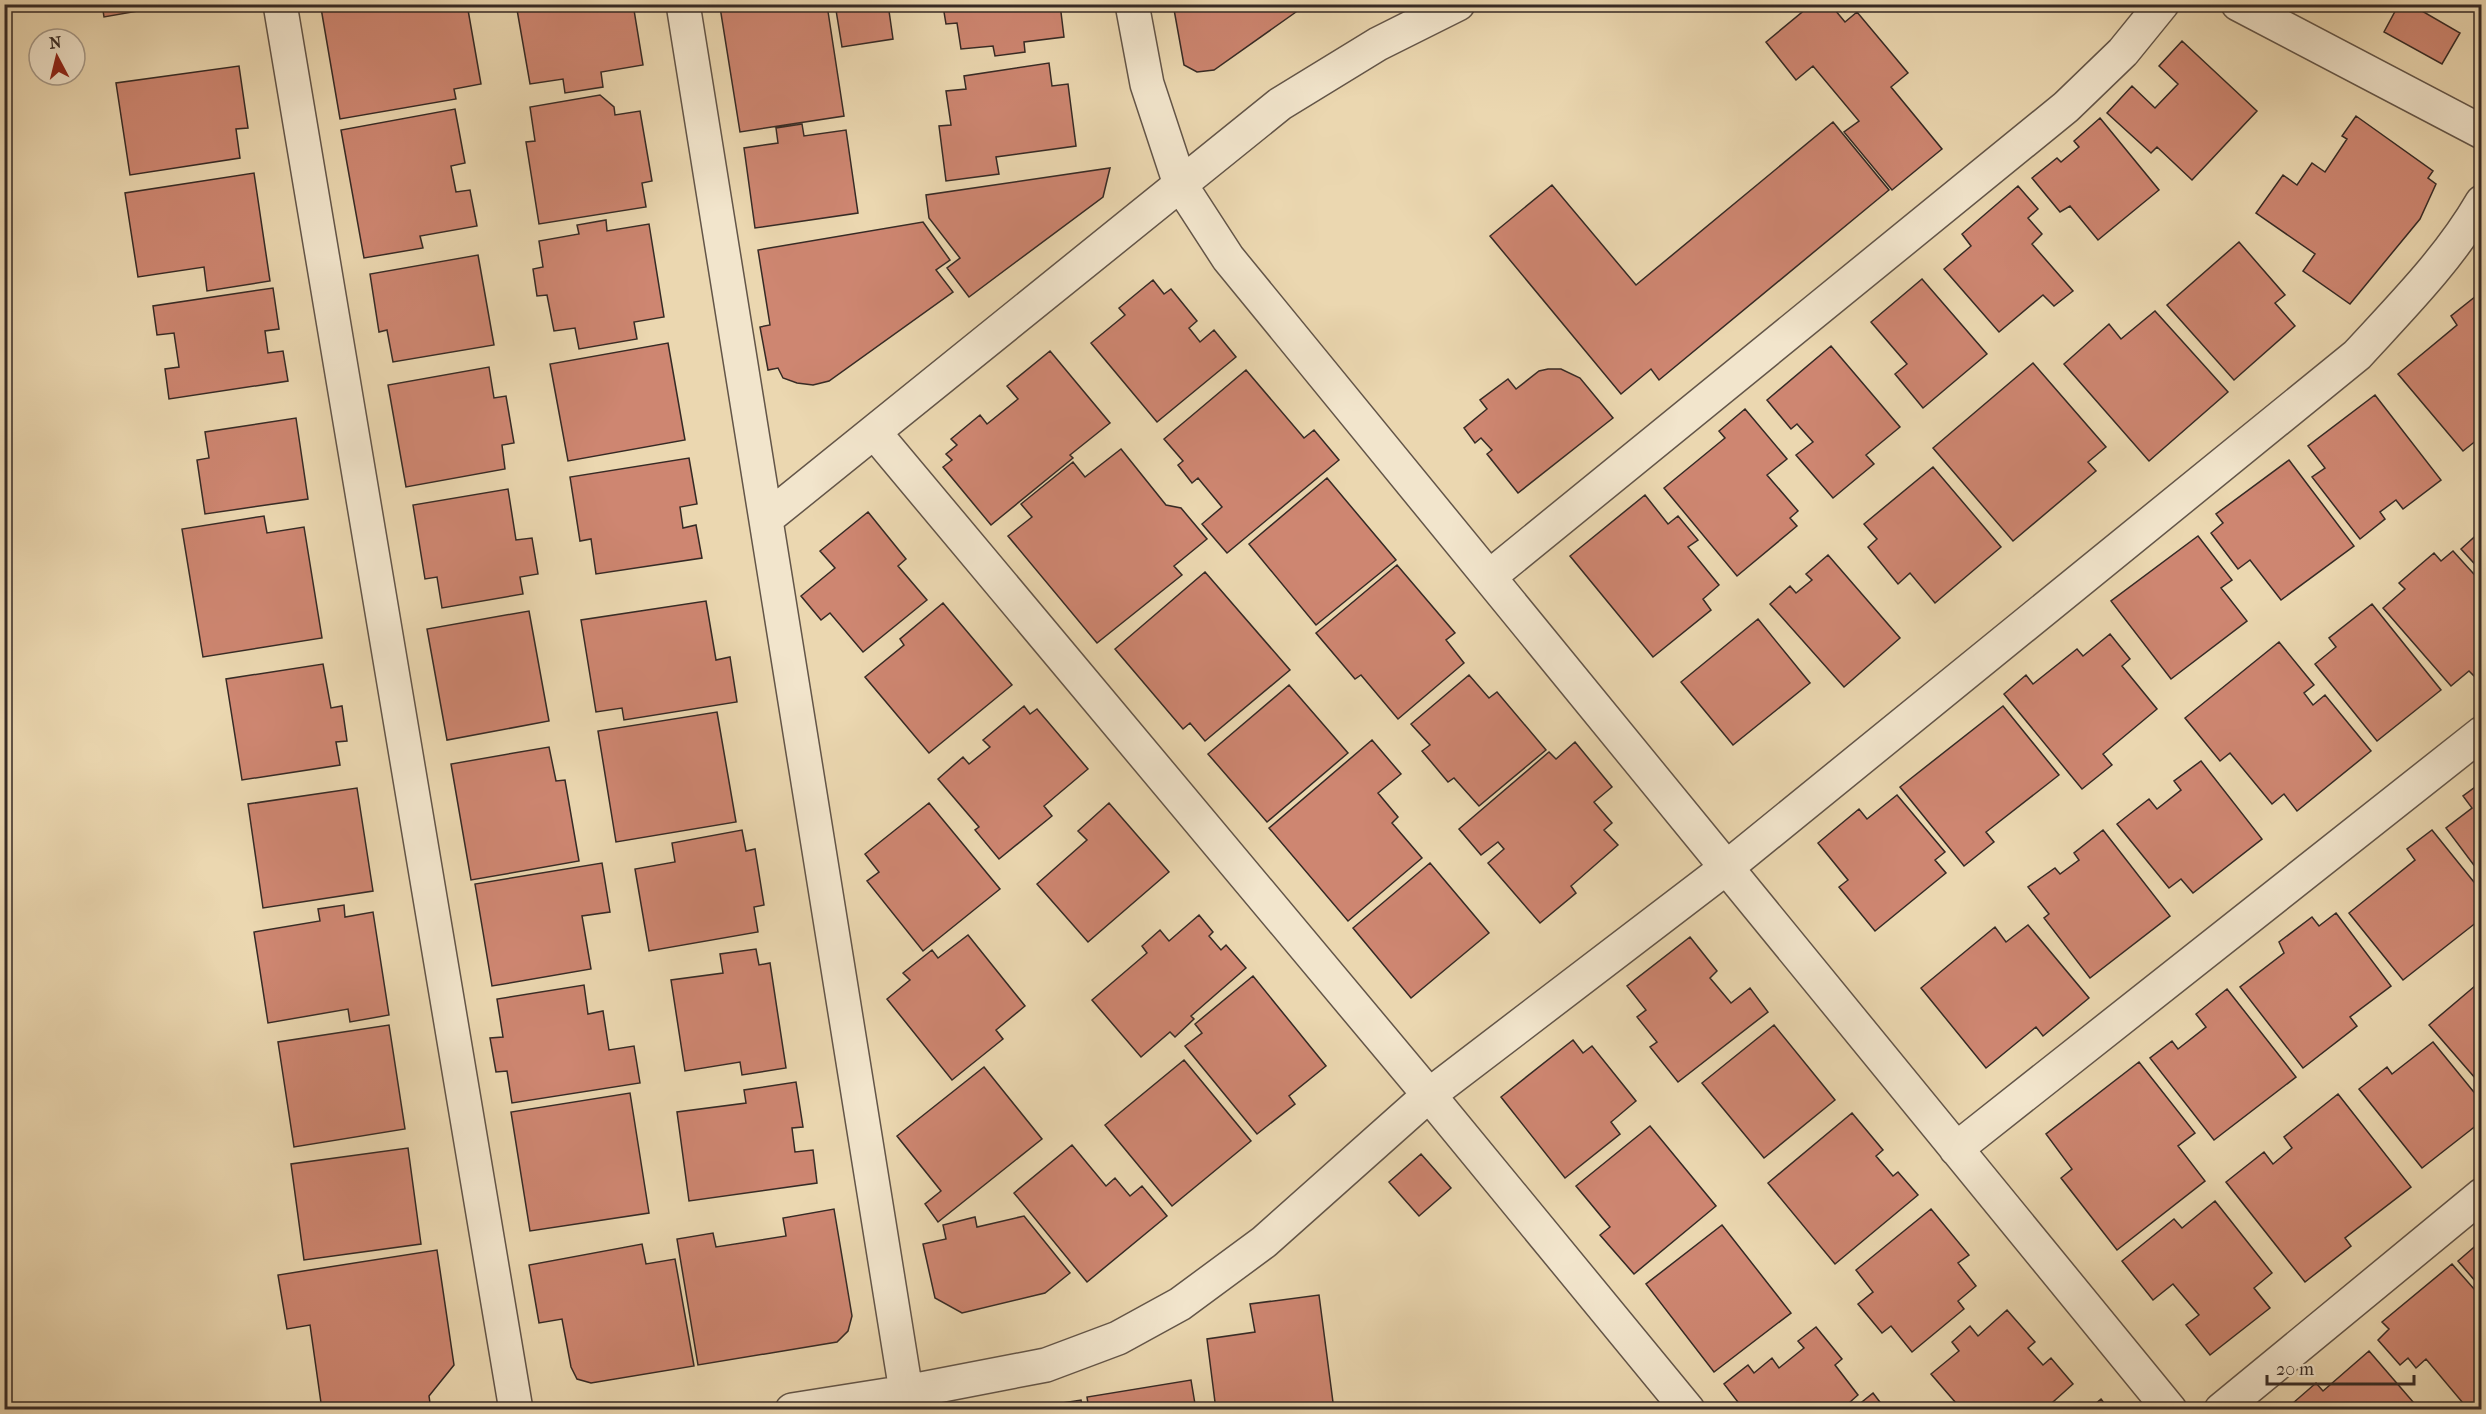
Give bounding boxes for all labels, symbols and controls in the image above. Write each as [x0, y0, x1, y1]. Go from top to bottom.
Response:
north arrow [27, 27, 87, 87]
text: N [48, 32, 63, 53]
scale bar [2267, 1348, 2414, 1386]
text: 20 m [2276, 1359, 2314, 1380]

